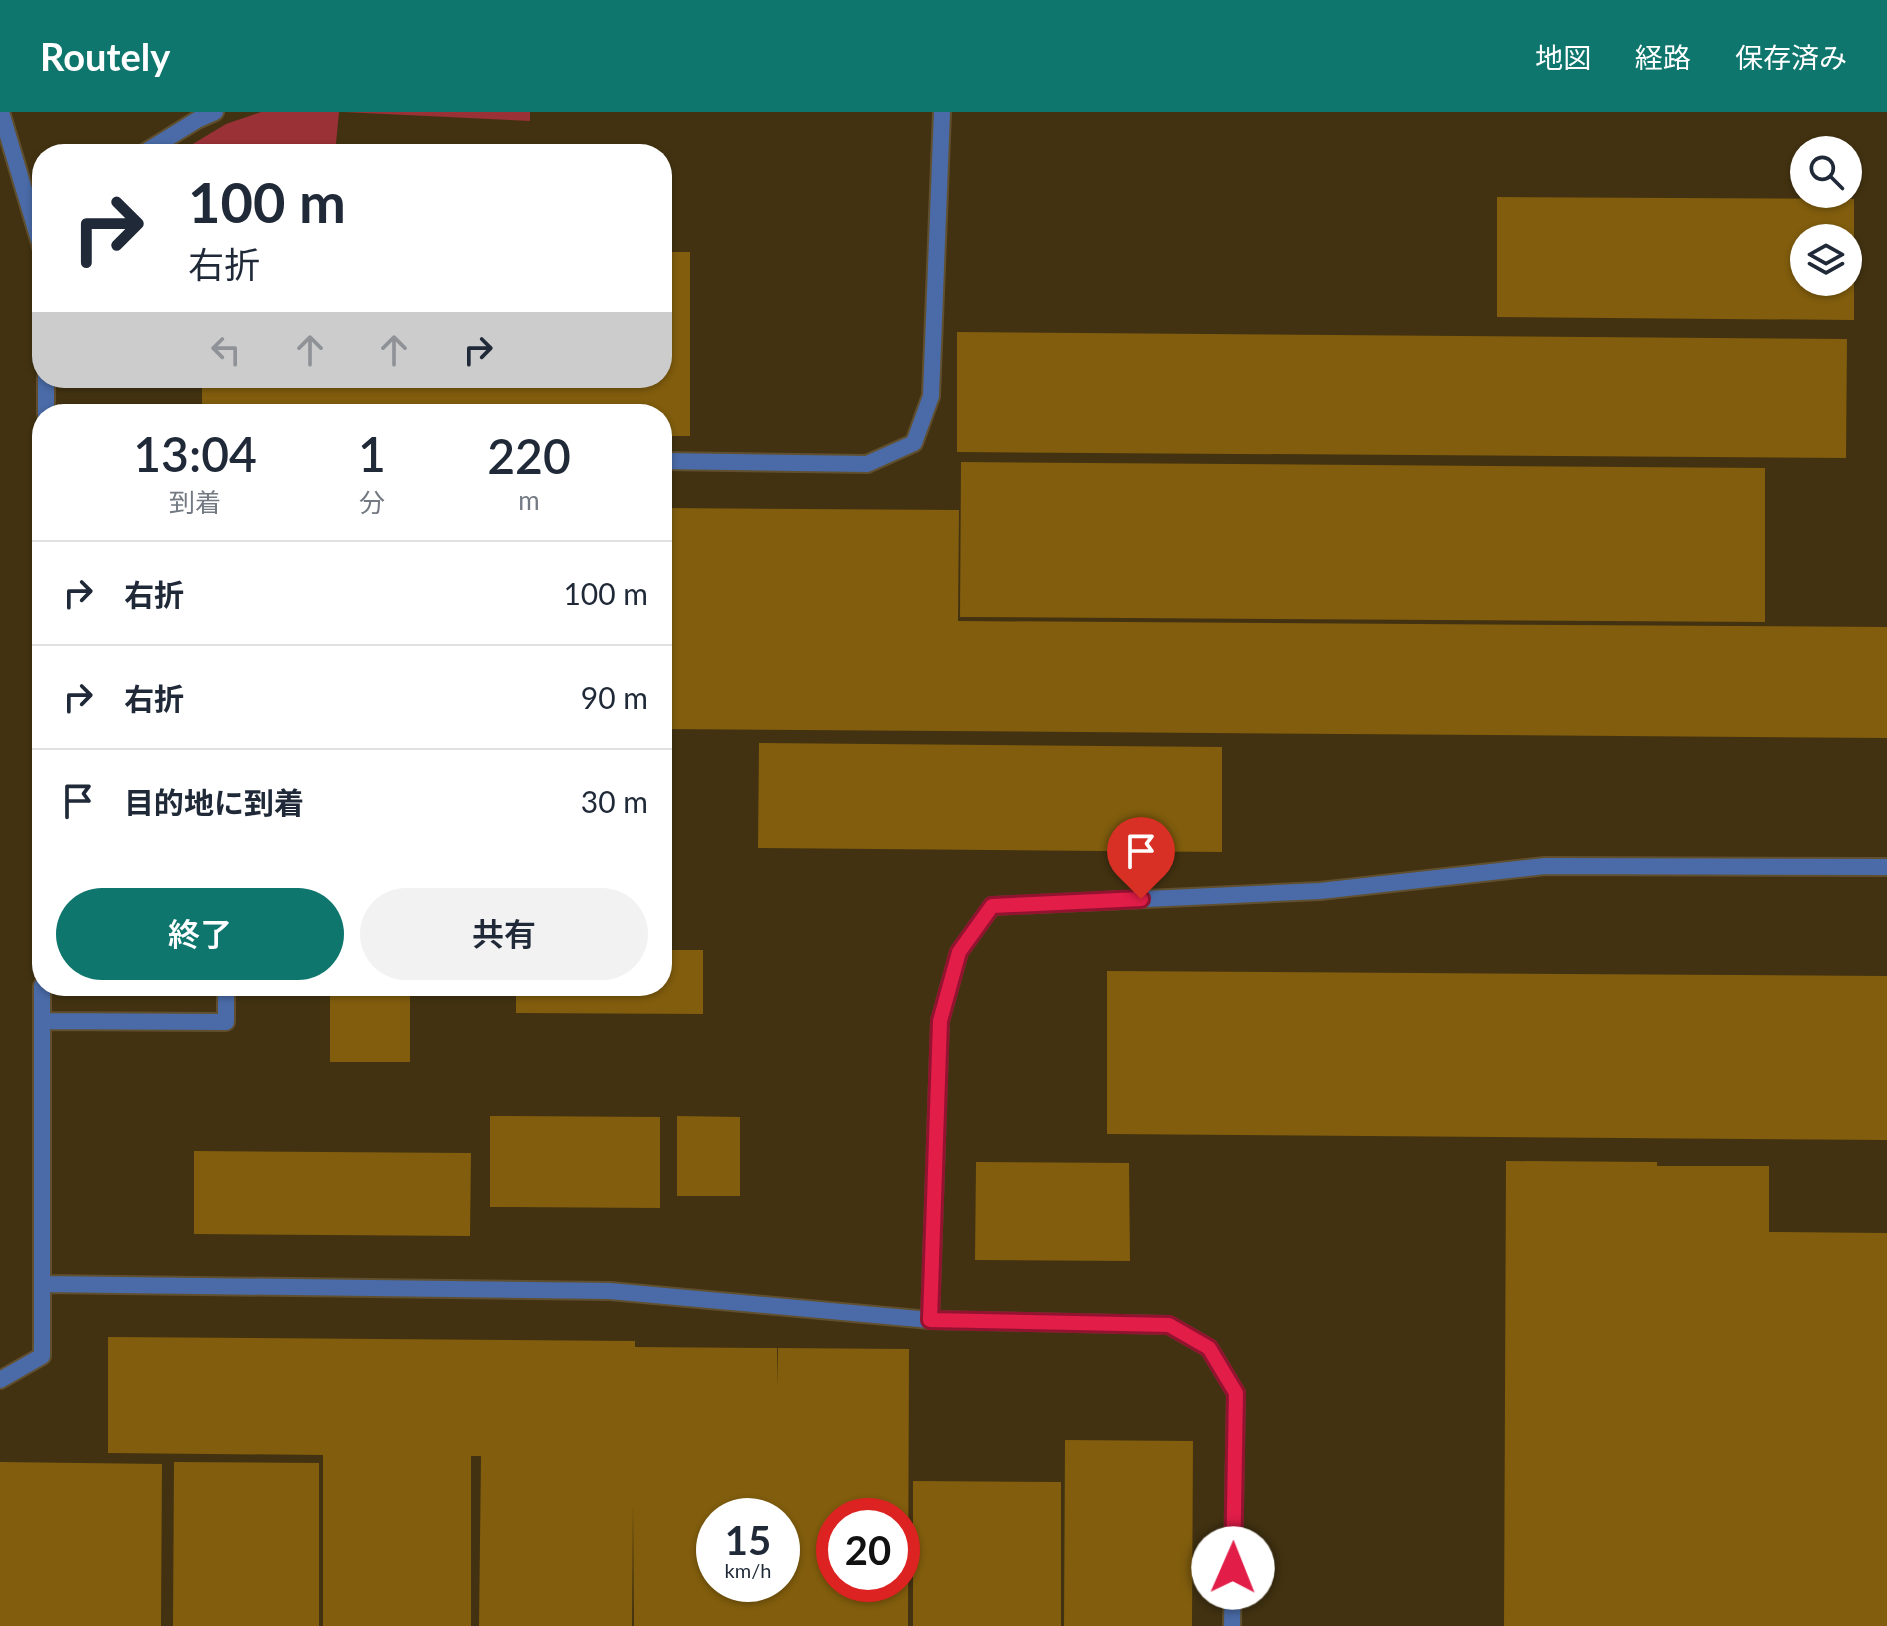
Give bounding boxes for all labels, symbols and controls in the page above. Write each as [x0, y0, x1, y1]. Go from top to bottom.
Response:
text: Routely [40, 33, 170, 79]
text: 地図 [1535, 40, 1591, 74]
text: 経路 [1635, 40, 1691, 74]
text: 保存済み [1735, 40, 1847, 74]
map controls [1790, 136, 1862, 296]
button: search [1790, 136, 1862, 208]
text: 100 m [188, 168, 346, 235]
icon: right [56, 176, 160, 280]
button: layers [1790, 224, 1862, 296]
text: 右折 [188, 242, 260, 286]
icon: left [204, 328, 248, 372]
icon: ahead [288, 328, 332, 372]
icon: ahead [372, 328, 416, 372]
icon: right [456, 328, 500, 372]
text: 13:04 [133, 425, 257, 482]
text: 1 [358, 425, 386, 482]
text: 220 [487, 427, 571, 484]
text: m [518, 484, 540, 516]
text: 到着 [169, 486, 221, 518]
text: 分 [359, 486, 385, 518]
icon: right [56, 571, 100, 615]
text: 100 m [563, 575, 648, 611]
text: 右折 [124, 576, 184, 612]
icon: right [56, 675, 100, 719]
text: 90 m [581, 679, 648, 715]
text: 右折 [124, 680, 184, 716]
icon: arrive [56, 779, 100, 823]
text: 30 m [581, 783, 648, 819]
text: 目的地に到着 [124, 784, 304, 820]
pin [1107, 817, 1175, 899]
icon: arrive [1119, 829, 1163, 873]
button: 終了 [56, 888, 344, 980]
button: 共有 [360, 888, 648, 980]
speed limit sign: 20 [816, 1498, 920, 1602]
text: 15 [725, 1516, 771, 1564]
position arrow [1191, 1526, 1275, 1610]
text: km/h [725, 1558, 771, 1582]

